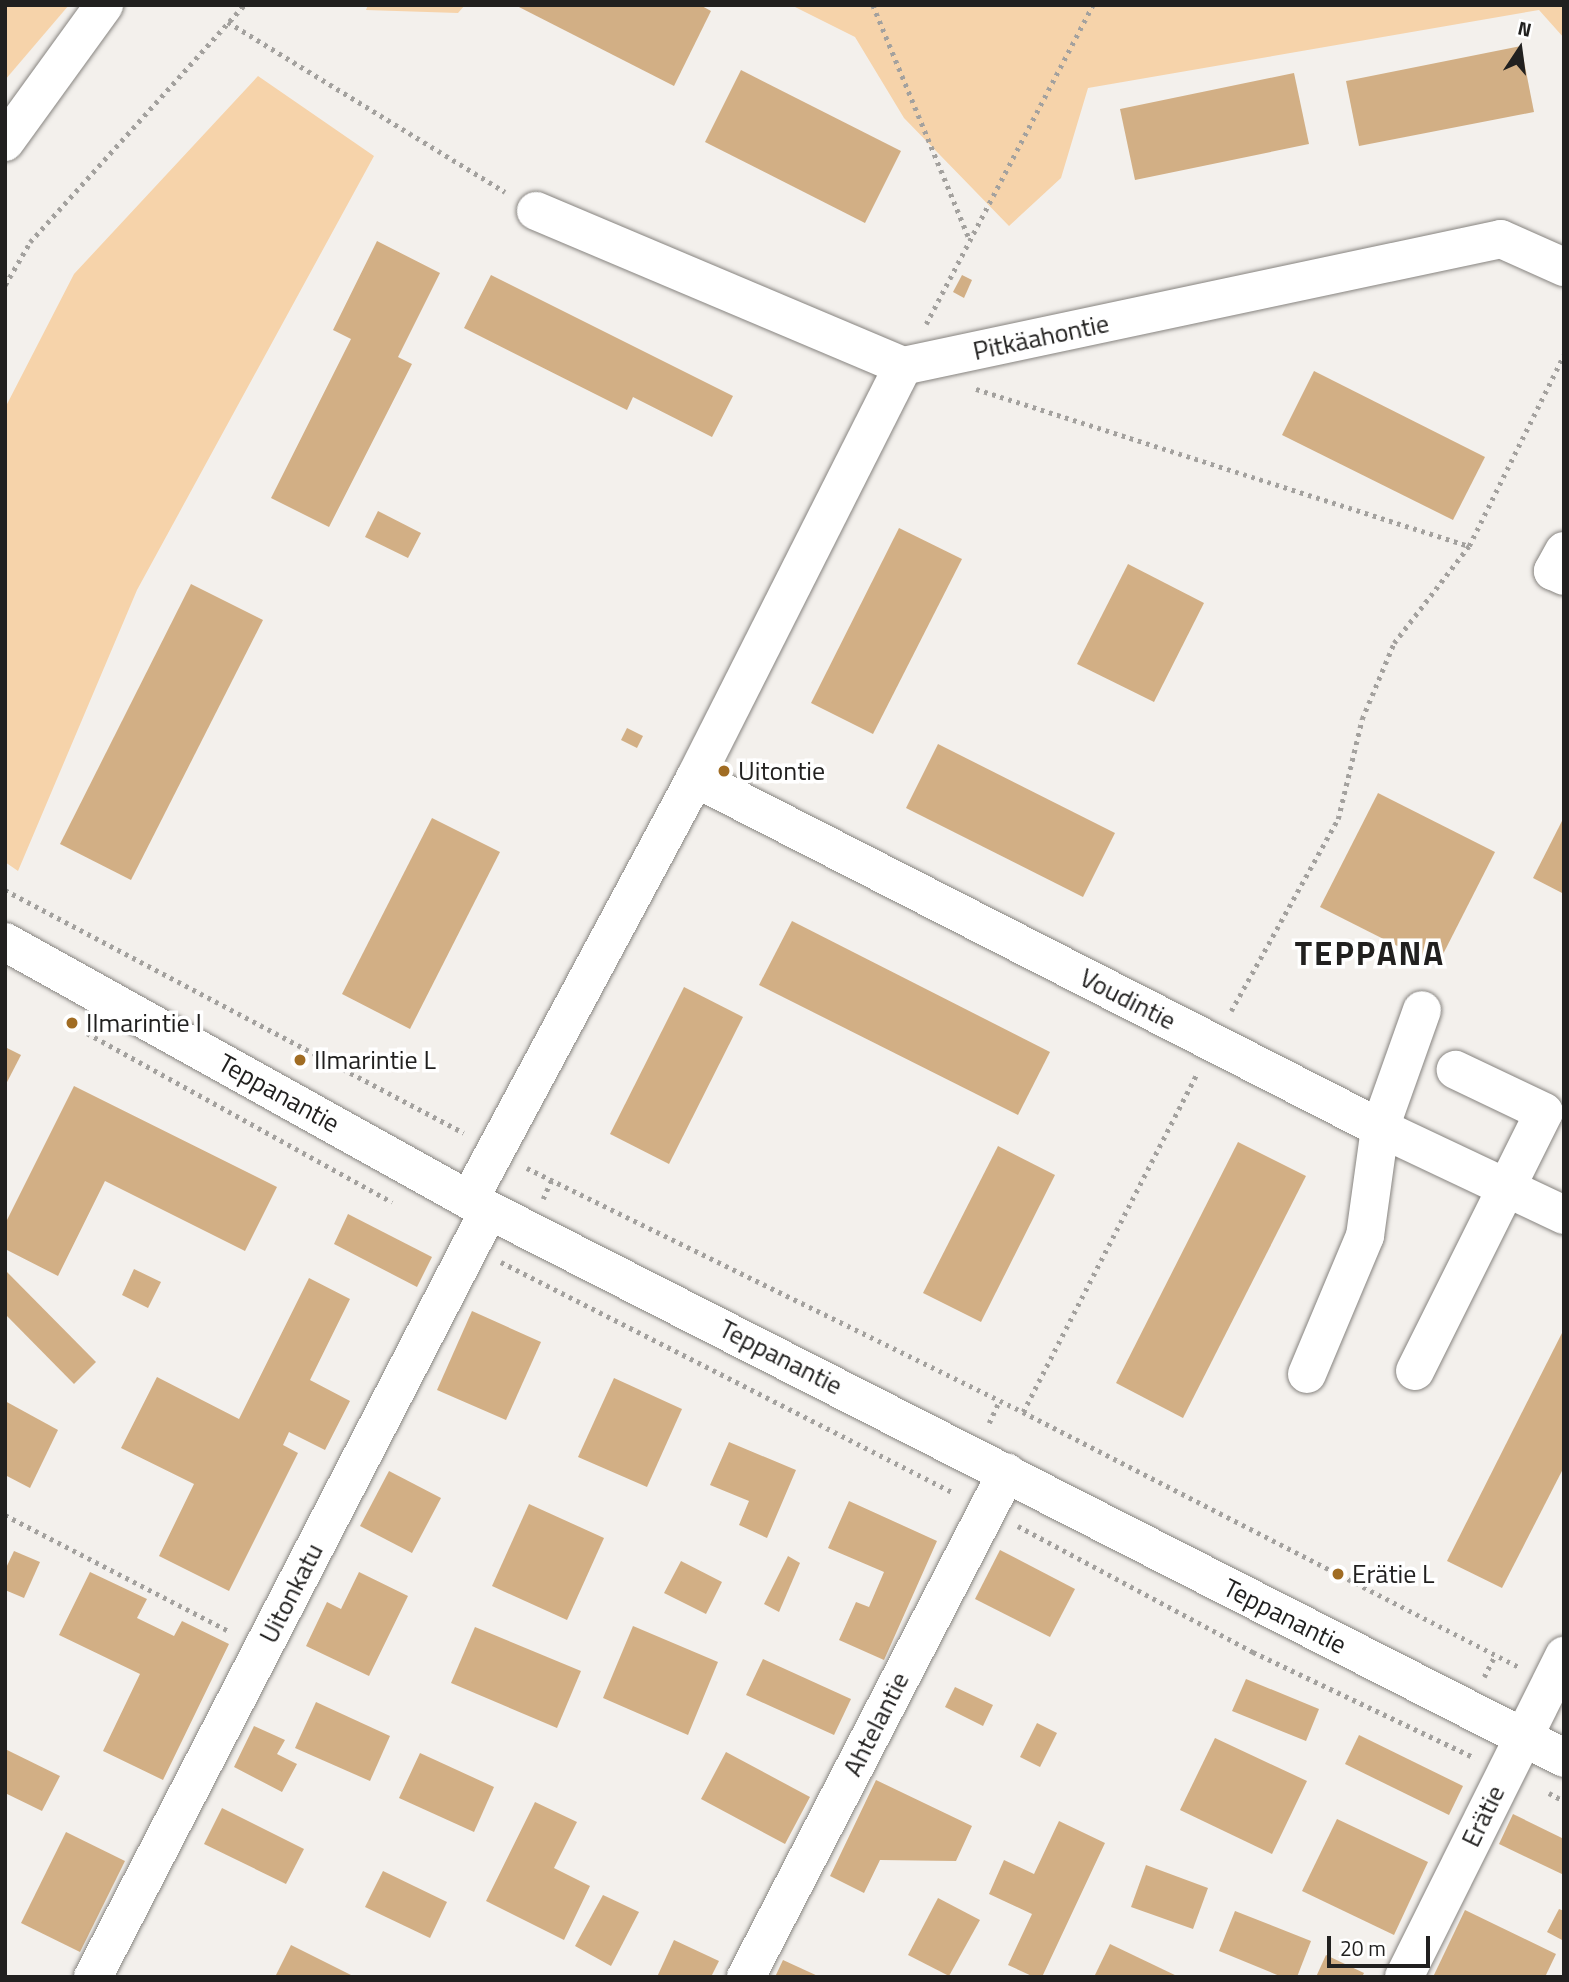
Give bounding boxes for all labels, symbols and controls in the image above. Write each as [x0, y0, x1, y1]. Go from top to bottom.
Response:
text: N [1515, 12, 1535, 44]
north arrow [1485, 14, 1555, 84]
street label: Pitkäahontie [970, 307, 1112, 367]
place label: Uitontie [738, 755, 825, 787]
marker: Uitontie [716, 763, 732, 779]
district label: TEPPANA [1296, 934, 1444, 974]
street label: Voudintie [1075, 962, 1181, 1036]
place label: Ilmarintie I [86, 1007, 202, 1039]
marker: Ilmarintie I [64, 1015, 80, 1031]
place label: Ilmarintie L [314, 1044, 436, 1076]
street label: Teppanantie [213, 1047, 345, 1139]
marker: Ilmarintie L [292, 1052, 308, 1068]
street label: Teppanantie [714, 1313, 848, 1401]
street label: Uitonkatu [253, 1538, 329, 1648]
place label: Erätie L [1352, 1558, 1435, 1590]
marker: Erätie L [1330, 1566, 1346, 1582]
street label: Teppanantie [1218, 1572, 1352, 1660]
street label: Ahtelantie [837, 1667, 915, 1781]
street label: Erätie [1455, 1780, 1511, 1852]
scale bar [1331, 1923, 1434, 1967]
text: 20 m [1340, 1932, 1386, 1964]

